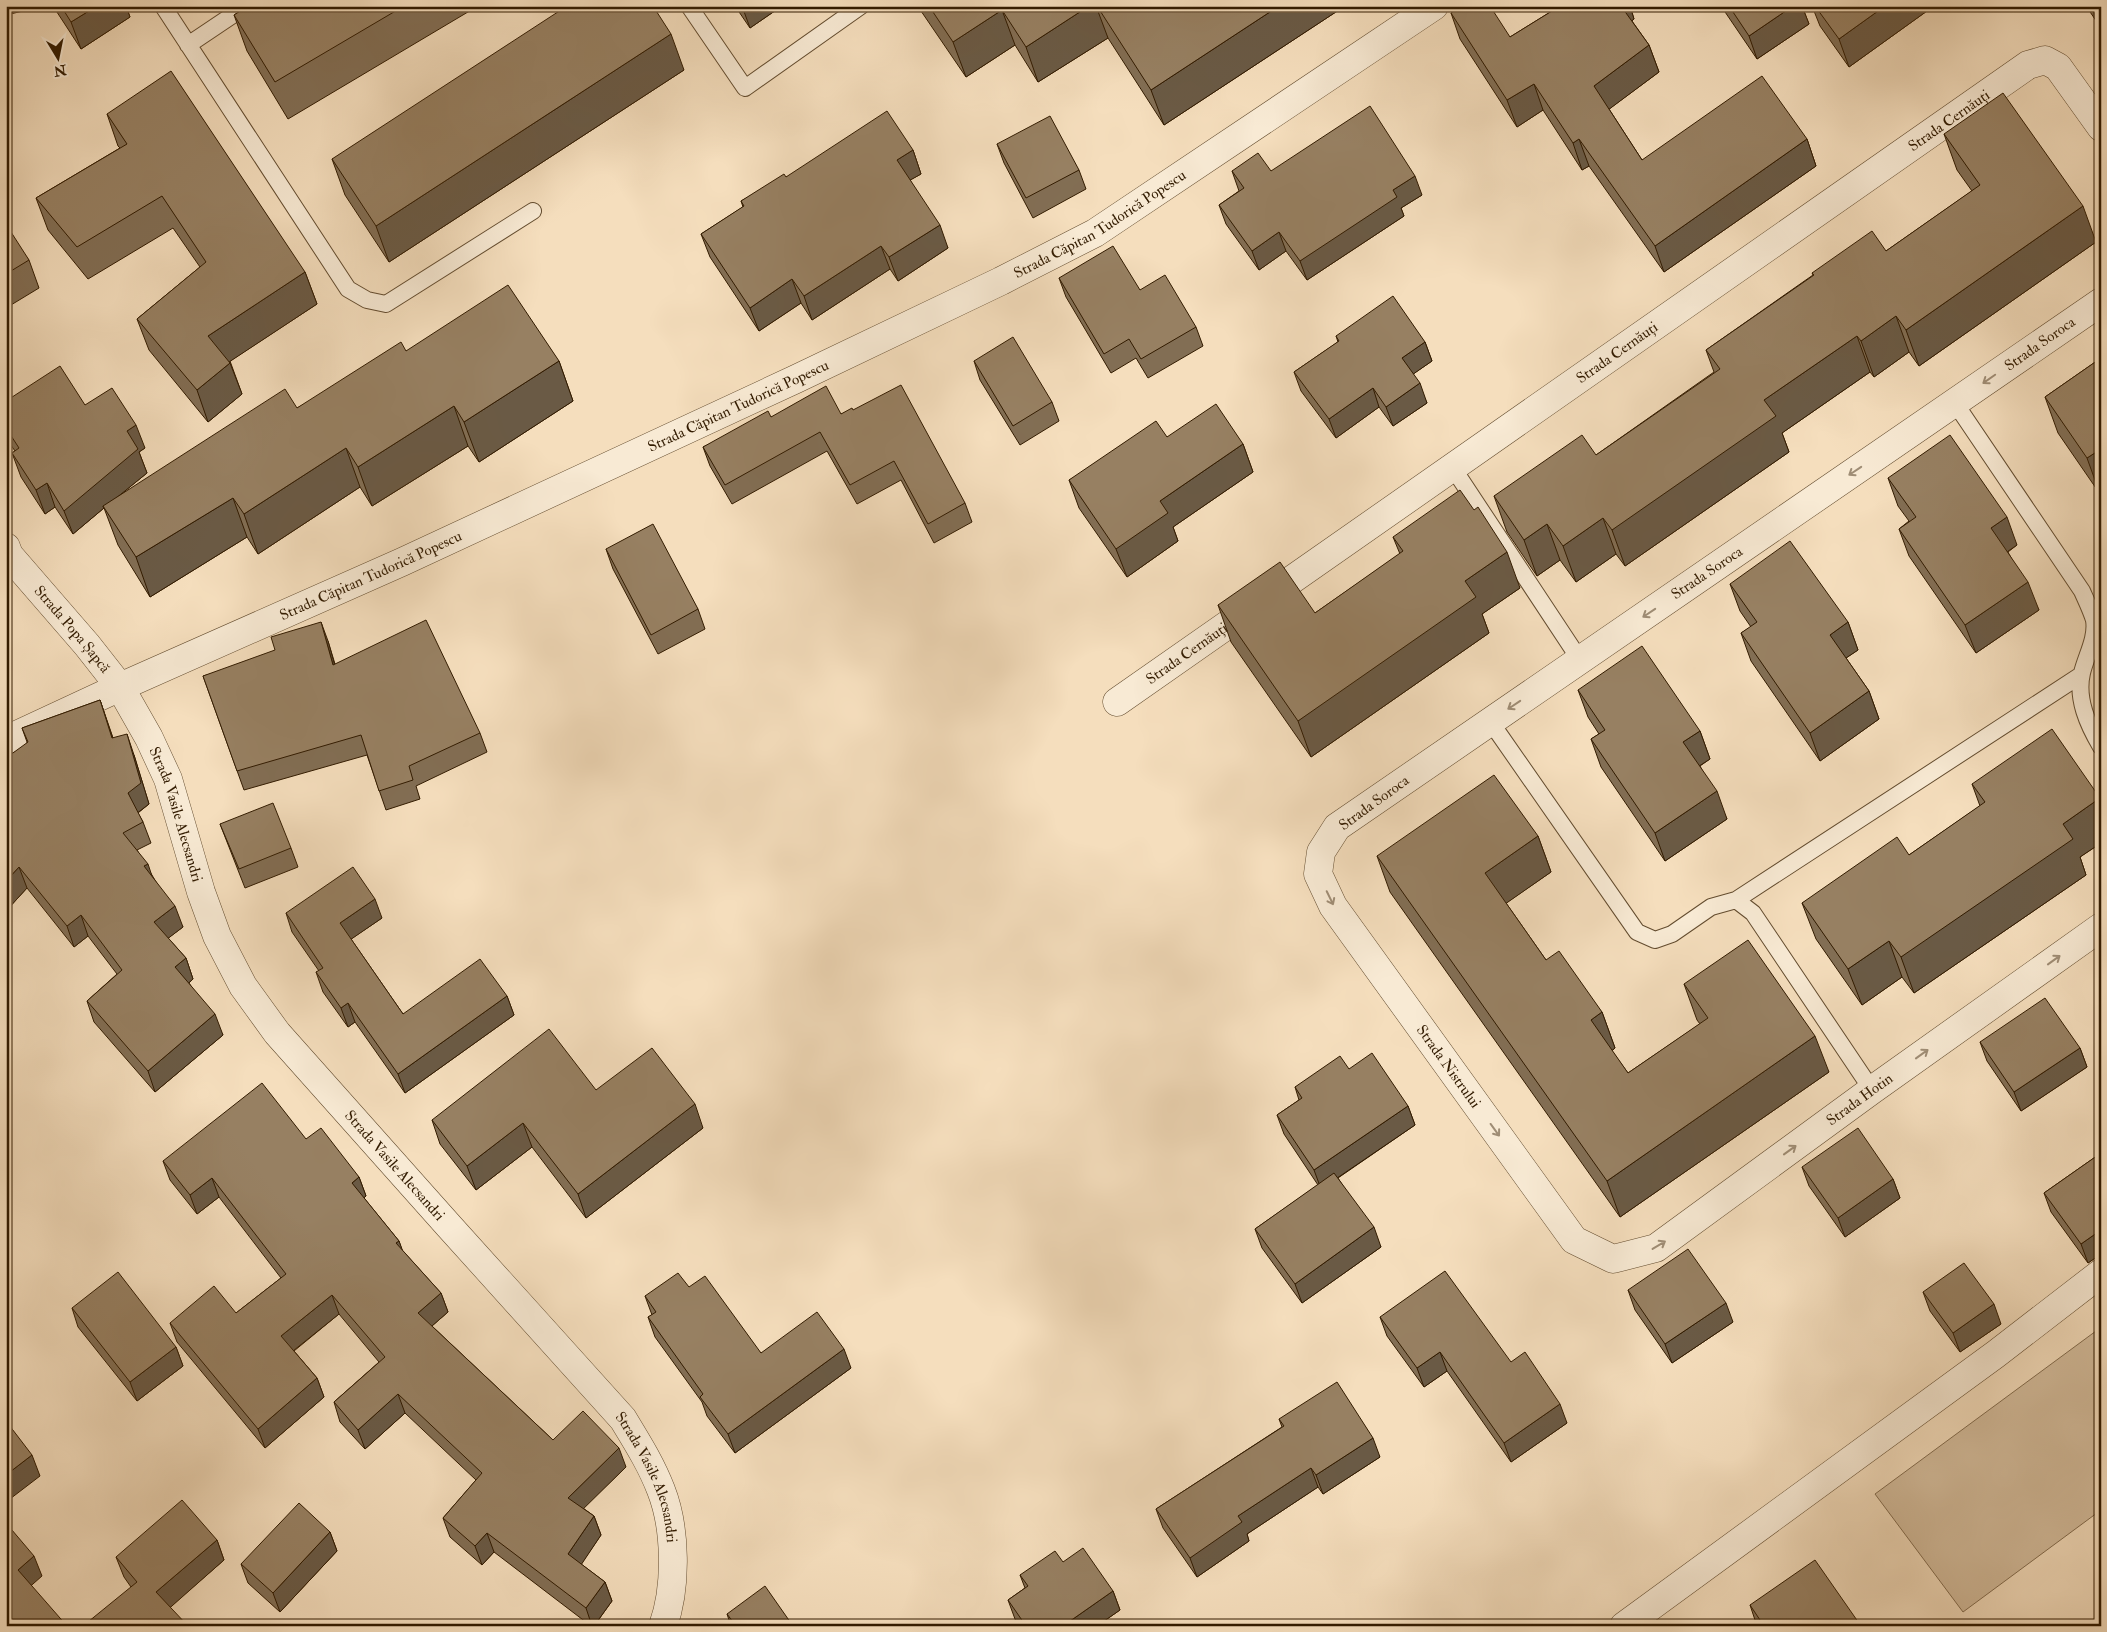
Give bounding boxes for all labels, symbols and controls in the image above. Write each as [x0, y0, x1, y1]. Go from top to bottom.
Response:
north arrow [32, 32, 82, 82]
text: N [52, 61, 69, 80]
street label: Strada Cernăuți [1904, 85, 1993, 155]
street label: Strada Căpitan Tudorică Popescu [1010, 165, 1190, 282]
street label: Strada Soroca [2001, 312, 2080, 375]
street label: Strada Cernăuți [1572, 317, 1661, 387]
street label: Strada Căpitan Tudorică Popescu [645, 355, 832, 456]
one-way arrow [1982, 374, 1996, 384]
one-way arrow [1848, 466, 1862, 476]
street label: Strada Căpitan Tudorică Popescu [277, 526, 465, 625]
street label: Strada Soroca [1668, 542, 1747, 604]
street label: Strada Popa Șapcă [30, 581, 115, 677]
one-way arrow [1642, 608, 1656, 618]
street label: Strada Cernăuți [1142, 618, 1231, 688]
one-way arrow [1508, 700, 1522, 710]
street label: Strada Vasile Alecsandri [145, 744, 207, 884]
street label: Strada Soroca [1335, 771, 1414, 835]
one-way arrow [1325, 890, 1335, 905]
one-way arrow [2047, 955, 2061, 965]
street label: Strada Nistrului [1412, 1021, 1485, 1112]
one-way arrow [1915, 1049, 1929, 1059]
street label: Strada Hotin [1823, 1069, 1897, 1130]
street label: Strada Vasile Alecsandri [341, 1106, 449, 1224]
one-way arrow [1490, 1123, 1500, 1137]
one-way arrow [1783, 1145, 1797, 1155]
one-way arrow [1651, 1240, 1666, 1250]
street label: Strada Vasile Alecsandri [611, 1408, 682, 1543]

